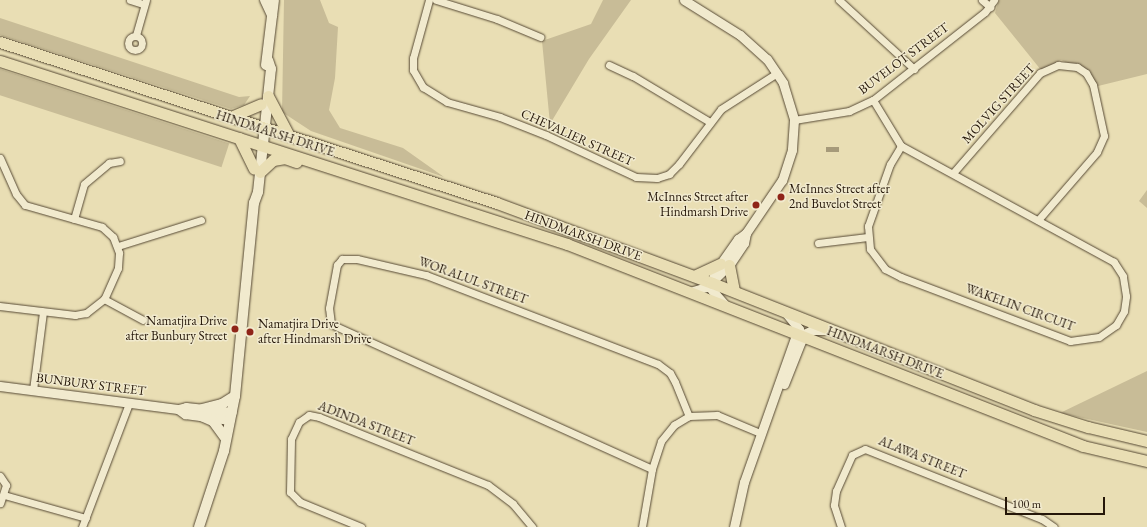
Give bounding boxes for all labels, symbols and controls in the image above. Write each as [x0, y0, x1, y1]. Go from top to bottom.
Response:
street label: BUVELOT STREET [856, 20, 952, 98]
street label: MOLVIG STREET [959, 61, 1039, 147]
street label: CHEVALIER STREET [518, 106, 636, 170]
street label: HINDMARSH DRIVE [214, 107, 336, 161]
place label: McInnes Street after 2nd Buvelot Street [789, 182, 890, 213]
place label: McInnes Street after Hindmarsh Drive [647, 190, 748, 221]
marker: McInnes Street after 2nd Buvelot Street [776, 192, 786, 202]
marker: McInnes Street after Hindmarsh Drive [751, 200, 761, 210]
street label: HINDMARSH DRIVE [522, 208, 644, 264]
street label: WORALUL STREET [416, 254, 530, 308]
street label: WAKELIN CIRCUIT [963, 281, 1077, 335]
place label: Namatjira Drive after Bunbury Street [125, 314, 227, 345]
place label: Namatjira Drive after Hindmarsh Drive [258, 317, 371, 348]
marker: Namatjira Drive after Bunbury Street [230, 324, 240, 334]
street label: HINDMARSH DRIVE [824, 324, 946, 382]
marker: Namatjira Drive after Hindmarsh Drive [245, 327, 255, 337]
street label: BUNBURY STREET [35, 371, 147, 399]
street label: ADINDA STREET [316, 398, 416, 450]
street label: ALAWA STREET [876, 433, 968, 483]
scale bar [1007, 489, 1107, 515]
text: 100 m [1012, 496, 1041, 512]

